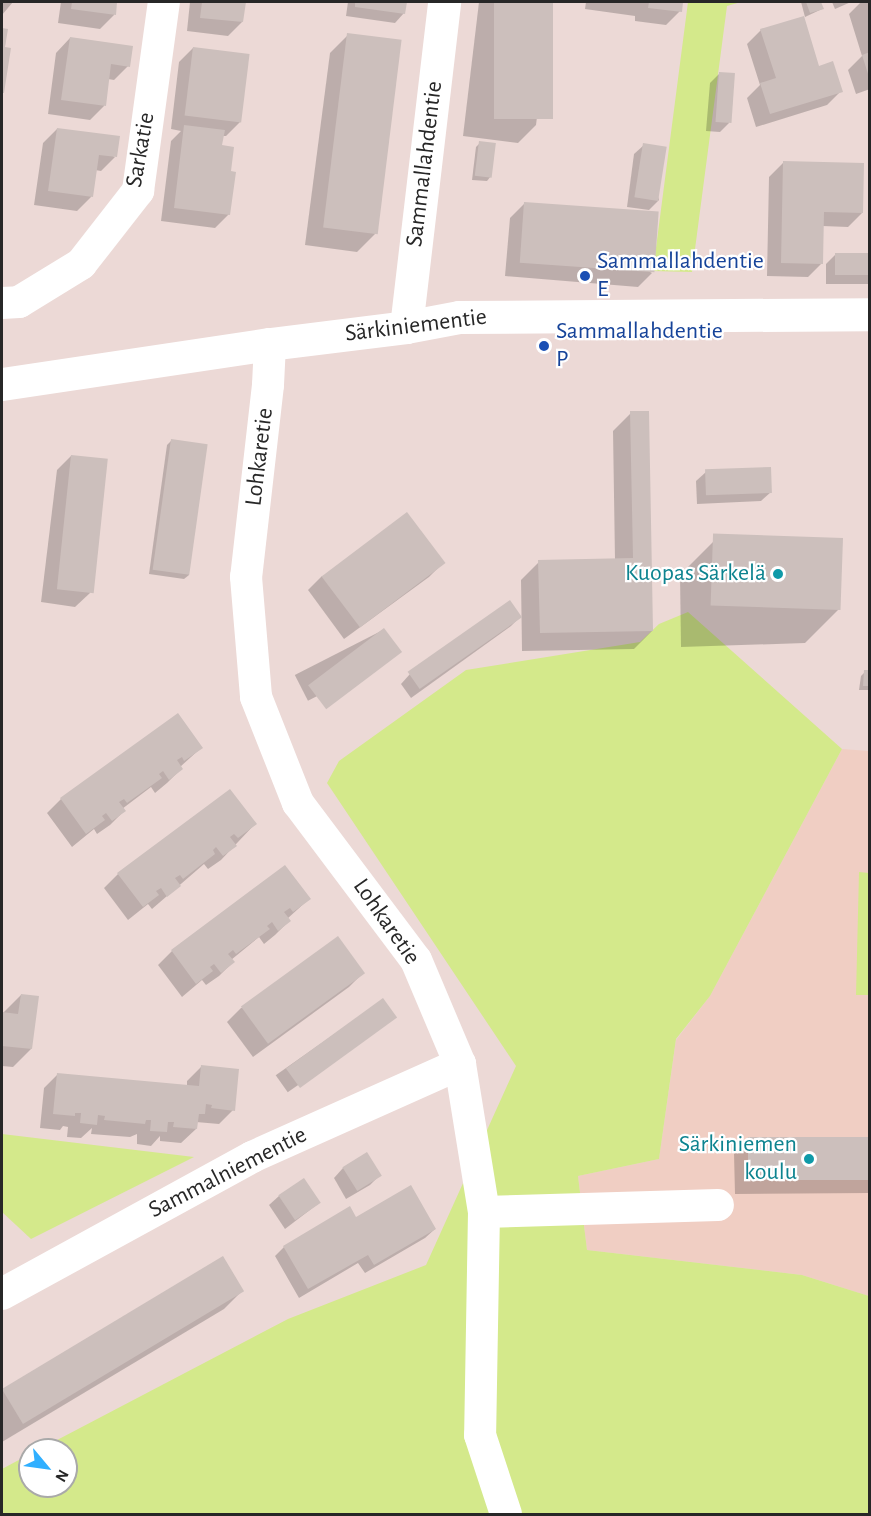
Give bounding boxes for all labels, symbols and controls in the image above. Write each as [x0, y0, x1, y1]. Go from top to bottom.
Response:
street label: Sammallahdentie [401, 79, 449, 249]
street label: Sarkatie [120, 110, 162, 190]
place label: Sammallahdentie E [597, 248, 764, 304]
marker: Sammallahdentie E [578, 269, 592, 283]
street label: Särkiniementie [343, 303, 489, 349]
place label: Sammallahdentie P [556, 318, 723, 374]
marker: Sammallahdentie P [537, 339, 551, 353]
street label: Lohkaretie [240, 406, 280, 508]
place label: Kuopas Särkelä [625, 560, 766, 588]
marker: Kuopas Särkelä [771, 567, 785, 581]
street label: Lohkaretie [346, 873, 426, 971]
street label: Sammalniementie [144, 1121, 312, 1225]
place label: Särkiniemen koulu [679, 1131, 797, 1187]
marker: Särkiniemen koulu [802, 1152, 816, 1166]
north arrow [18, 1438, 78, 1498]
text: N [52, 1467, 72, 1485]

